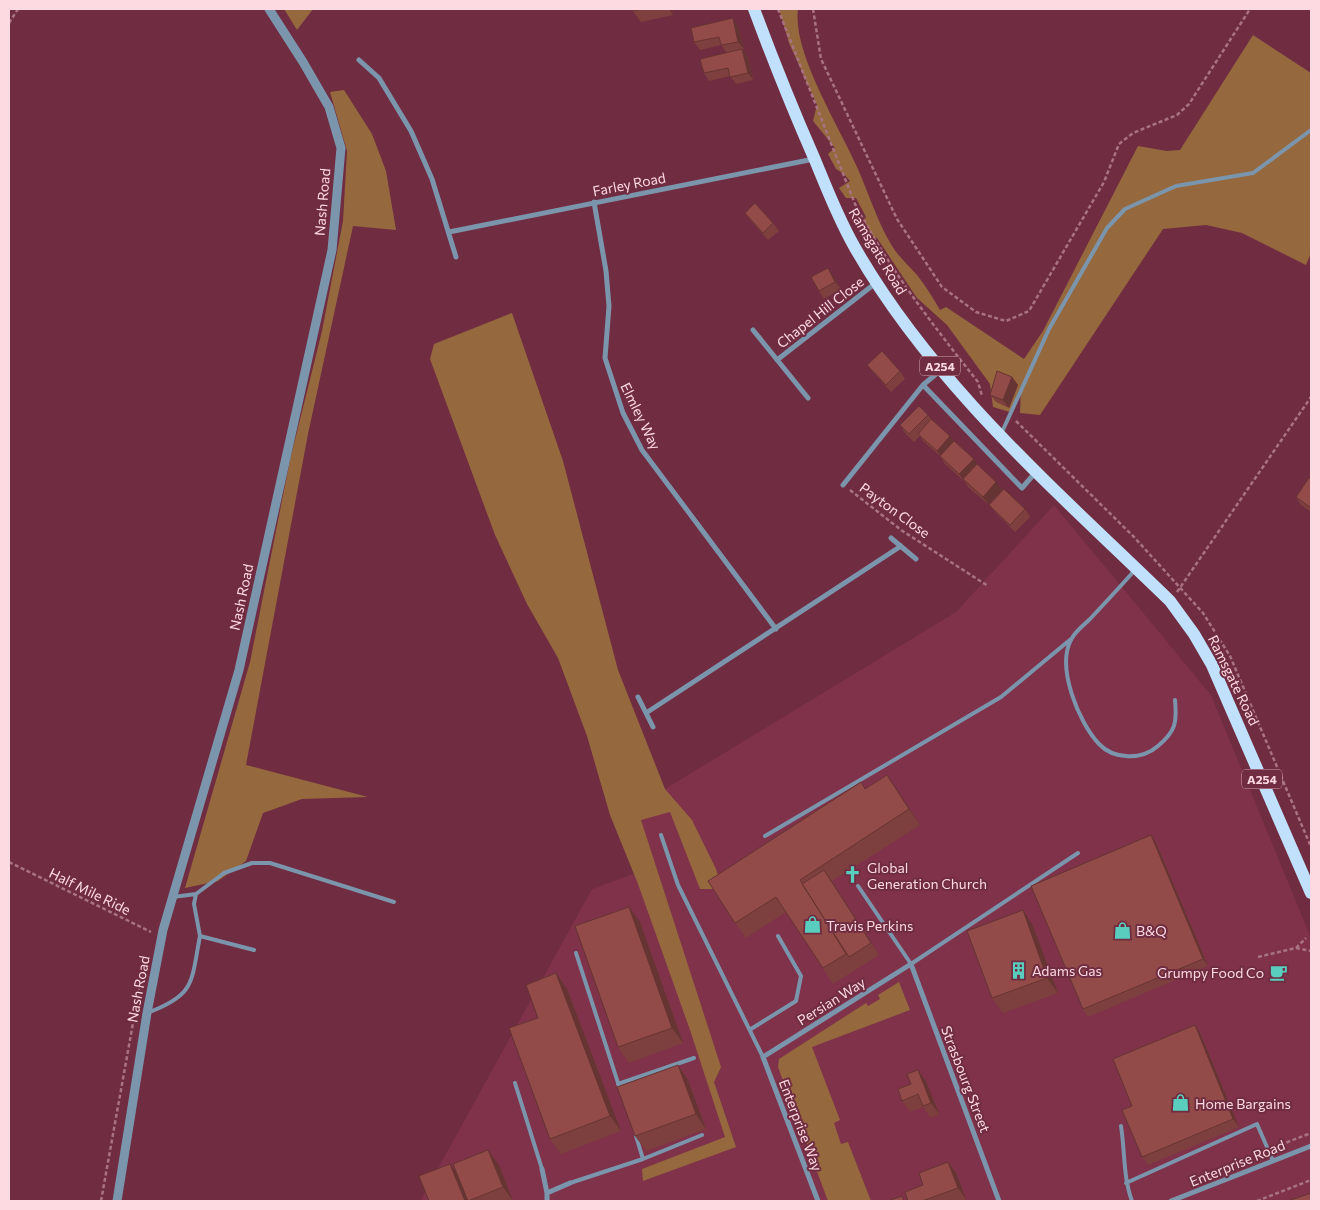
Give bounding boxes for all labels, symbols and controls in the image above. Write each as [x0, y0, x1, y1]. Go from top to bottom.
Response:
street label: Nash Road [311, 168, 333, 236]
street label: Farley Road [591, 169, 667, 199]
street label: Ramsgate Road [845, 204, 911, 298]
street label: Chapel Hill Close [773, 273, 867, 351]
road number: A254 [920, 356, 960, 376]
street label: Elmley Way [617, 380, 665, 452]
street label: Payton Close [856, 479, 934, 541]
street label: Nash Road [226, 562, 256, 632]
street label: Ramsgate Road [1205, 632, 1263, 728]
road number: A254 [1242, 770, 1282, 789]
place label: Global Generation Church [867, 859, 987, 892]
street label: Half Mile Ride [46, 864, 134, 918]
church icon: Global Generation Church [843, 865, 863, 885]
shop icon: Travis Perkins [802, 915, 822, 935]
place label: Travis Perkins [826, 917, 913, 934]
shop icon: B&Q [1112, 920, 1132, 940]
place label: B&Q [1136, 922, 1167, 939]
street label: Nash Road [123, 954, 153, 1024]
building icon: Adams Gas [1008, 960, 1028, 980]
place label: Adams Gas [1032, 962, 1102, 979]
cafe icon: Grumpy Food Co [1268, 962, 1288, 982]
place label: Grumpy Food Co [1157, 964, 1264, 981]
street label: Persian Way [794, 973, 868, 1029]
street label: Strasbourg Street [938, 1023, 994, 1135]
street label: Enterprise Way [776, 1077, 826, 1173]
shop icon: Home Bargains [1171, 1093, 1191, 1113]
place label: Home Bargains [1195, 1095, 1291, 1112]
street label: Enterprise Road [1187, 1136, 1287, 1190]

